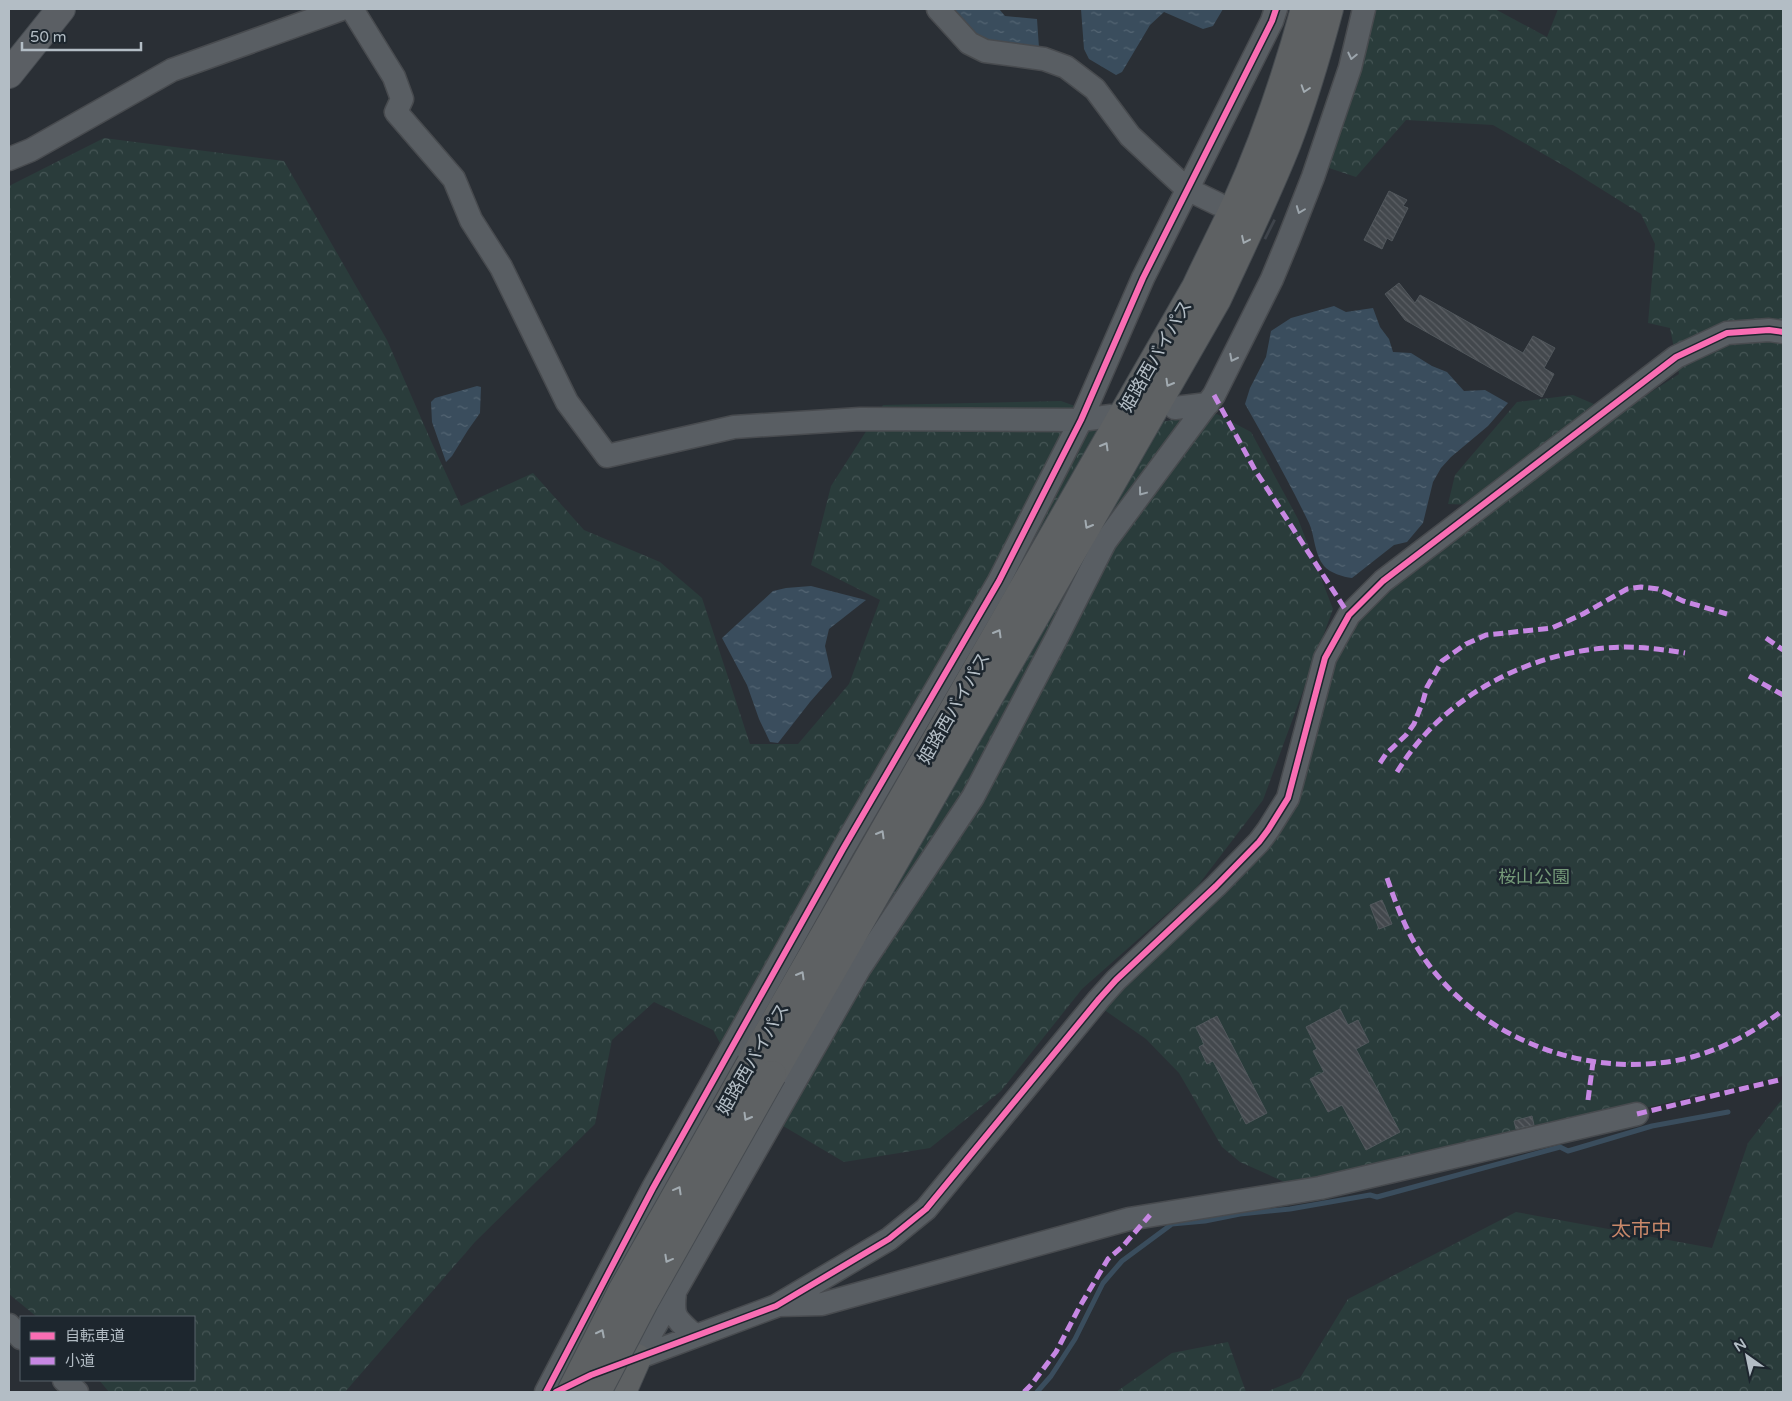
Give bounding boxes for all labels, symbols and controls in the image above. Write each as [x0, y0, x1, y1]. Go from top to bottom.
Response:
scale bar [22, 20, 141, 52]
text: 50 m [30, 28, 67, 46]
one-way arrow [1347, 52, 1358, 61]
one-way arrow [1301, 84, 1311, 93]
one-way arrow [1296, 205, 1306, 214]
one-way arrow [1241, 235, 1251, 244]
street label: 姫路西バイパス [1115, 296, 1197, 416]
one-way arrow [1229, 353, 1239, 362]
one-way arrow [1165, 378, 1175, 387]
one-way arrow [1098, 443, 1108, 452]
one-way arrow [1140, 486, 1148, 495]
one-way arrow [1085, 519, 1095, 528]
one-way arrow [991, 629, 1001, 638]
street label: 姫路西バイパス [913, 648, 995, 768]
one-way arrow [875, 830, 885, 839]
park label: 桜山公園 [1498, 866, 1570, 888]
one-way arrow [795, 972, 805, 981]
street label: 姫路西バイパス [712, 999, 794, 1119]
one-way arrow [744, 1112, 754, 1121]
one-way arrow [672, 1187, 682, 1196]
district label: 太市中 [1611, 1218, 1671, 1242]
one-way arrow [664, 1253, 674, 1262]
legend [20, 1316, 195, 1381]
text: 自転車道 [65, 1327, 125, 1345]
one-way arrow [595, 1329, 605, 1338]
north arrow [1722, 1331, 1772, 1381]
text: N [1731, 1335, 1750, 1356]
text: 小道 [65, 1352, 95, 1370]

